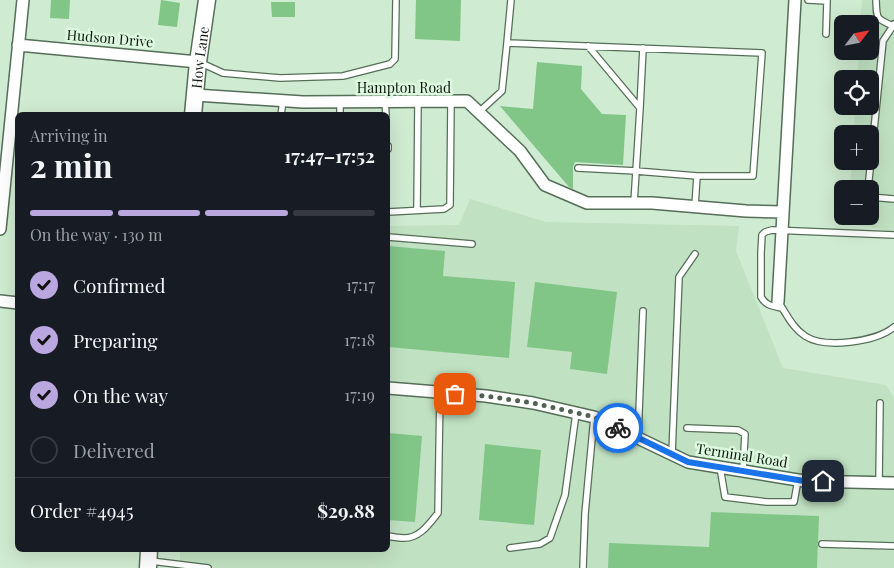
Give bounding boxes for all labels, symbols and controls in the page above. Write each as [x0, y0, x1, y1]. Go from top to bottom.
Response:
north arrow [834, 15, 879, 60]
map controls [834, 15, 879, 225]
street label: Hudson Drive [66, 25, 154, 51]
street label: How Lane [186, 25, 213, 89]
button: locate [834, 70, 879, 115]
street label: Hampton Road [357, 78, 451, 97]
text: Arriving in [30, 125, 108, 146]
button: + [834, 125, 879, 170]
text: 17:47–17:52 [284, 142, 375, 168]
text: 2 min [30, 143, 113, 186]
button: − [834, 180, 879, 225]
text: On the way · 130 m [30, 224, 163, 245]
icon: check [30, 271, 58, 299]
text: Confirmed [73, 272, 166, 298]
text: 17:17 [346, 274, 375, 295]
icon: check [30, 326, 58, 354]
text: Preparing [73, 327, 158, 353]
text: 17:18 [344, 329, 375, 350]
pin [434, 373, 476, 415]
icon: bag [441, 380, 469, 408]
icon: check [30, 381, 58, 409]
text: On the way [73, 382, 168, 408]
text: 17:19 [344, 384, 375, 405]
courier [593, 403, 643, 453]
icon: bike [604, 414, 632, 442]
text: Delivered [73, 437, 155, 463]
street label: Terminal Road [695, 438, 789, 472]
pin [802, 460, 844, 502]
icon: home [809, 467, 837, 495]
text: Order #4945 [30, 497, 134, 523]
text: $29.88 [317, 497, 375, 523]

